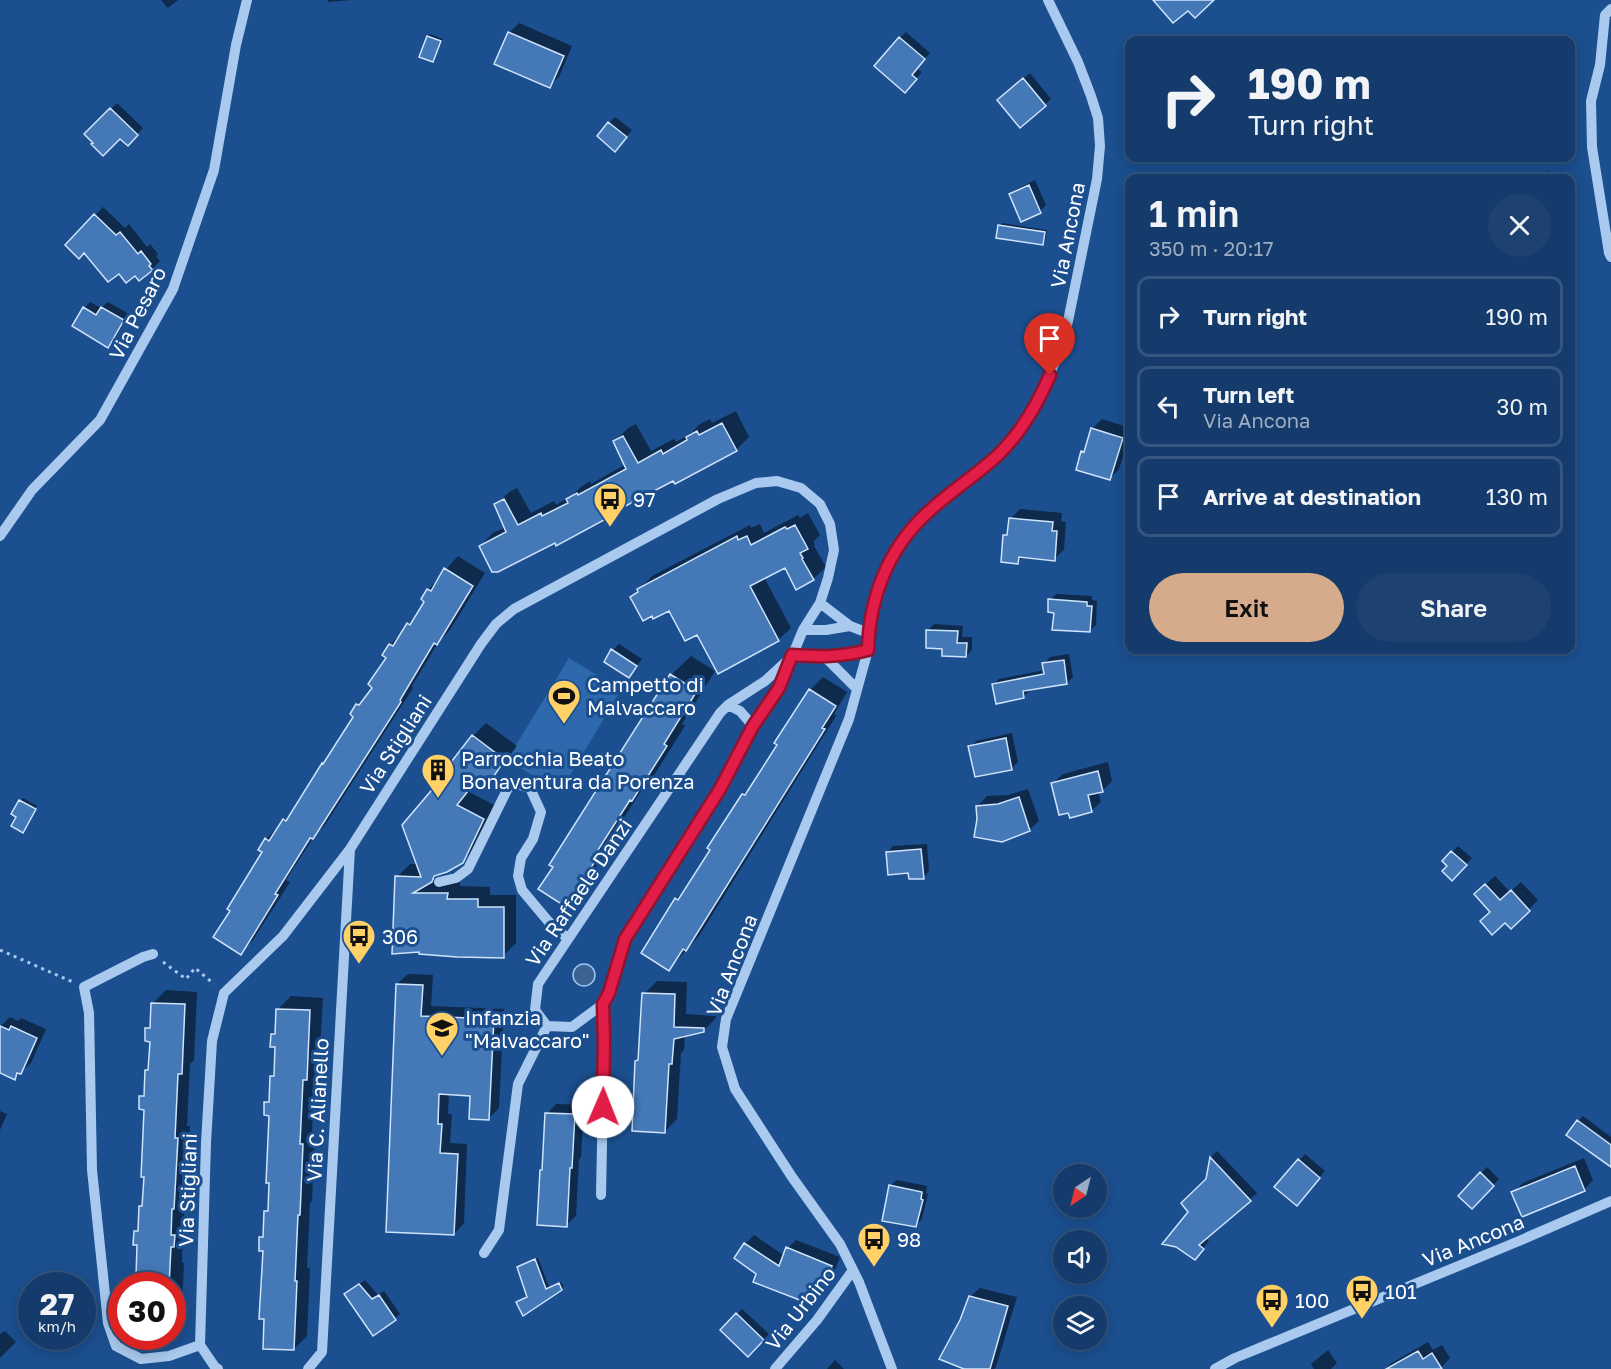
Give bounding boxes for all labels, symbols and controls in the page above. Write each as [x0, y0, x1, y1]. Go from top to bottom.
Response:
text: 190 m [1248, 58, 1371, 108]
icon: right [1149, 60, 1227, 138]
text: Turn right [1248, 109, 1374, 141]
street label: Via Ancona [1045, 180, 1089, 290]
text: 1 min [1149, 192, 1239, 235]
button: close [1488, 194, 1551, 257]
text: 350 m · 20:17 [1149, 236, 1274, 260]
street label: Via Pesaro [103, 263, 171, 363]
icon: right [1152, 300, 1185, 333]
text: Turn right [1203, 303, 1307, 330]
text: 190 m [1485, 303, 1548, 330]
pin [1024, 313, 1075, 375]
icon: arrive [1033, 322, 1066, 355]
text: Turn left [1203, 381, 1294, 408]
icon: left [1152, 390, 1185, 423]
text: 30 m [1497, 393, 1548, 420]
text: Via Ancona [1203, 408, 1310, 432]
icon: arrive [1152, 480, 1185, 513]
bus stop icon: 97 [592, 481, 628, 528]
text: Arrive at destination [1203, 483, 1421, 510]
text: 130 m [1486, 483, 1548, 510]
place label: 97 [633, 487, 656, 511]
button: Exit [1149, 573, 1344, 642]
button: Share [1356, 573, 1551, 642]
place label: Campetto di Malvaccaro [587, 672, 704, 719]
sports icon: Campetto di Malvaccaro [546, 678, 582, 725]
street label: Via Stigliani [354, 690, 436, 798]
place label: Parrocchia Beato Bonaventura da Porenza [461, 746, 695, 793]
building icon: Parrocchia Beato Bonaventura da Porenza [420, 752, 456, 799]
street label: Via Raffaele Danzi [520, 814, 636, 970]
street label: Via Ancona [701, 911, 761, 1019]
bus stop icon: 306 [341, 918, 377, 965]
place label: 306 [382, 924, 418, 948]
place label: Infanzia "Malvaccaro" [465, 1005, 590, 1052]
school or university icon: Infanzia "Malvaccaro" [424, 1010, 460, 1057]
street label: Via C. Alianello [301, 1038, 333, 1182]
position arrow [571, 1075, 635, 1139]
street label: Via Stigliani [173, 1133, 201, 1247]
north arrow [1053, 1164, 1107, 1218]
map controls [1053, 1164, 1107, 1350]
street label: Via Ancona [1419, 1209, 1527, 1271]
bus stop icon: 98 [856, 1221, 892, 1268]
place label: 98 [897, 1227, 921, 1251]
button: sound [1053, 1230, 1107, 1284]
street label: Via Urbino [760, 1261, 840, 1355]
speed limit sign: 30 [108, 1272, 186, 1350]
bus stop icon: 101 [1344, 1273, 1380, 1320]
place label: 101 [1385, 1279, 1417, 1303]
bus stop icon: 100 [1254, 1282, 1290, 1329]
text: 27 [40, 1286, 74, 1322]
place label: 100 [1295, 1288, 1330, 1312]
button: layers [1053, 1296, 1107, 1350]
text: km/h [38, 1317, 76, 1335]

